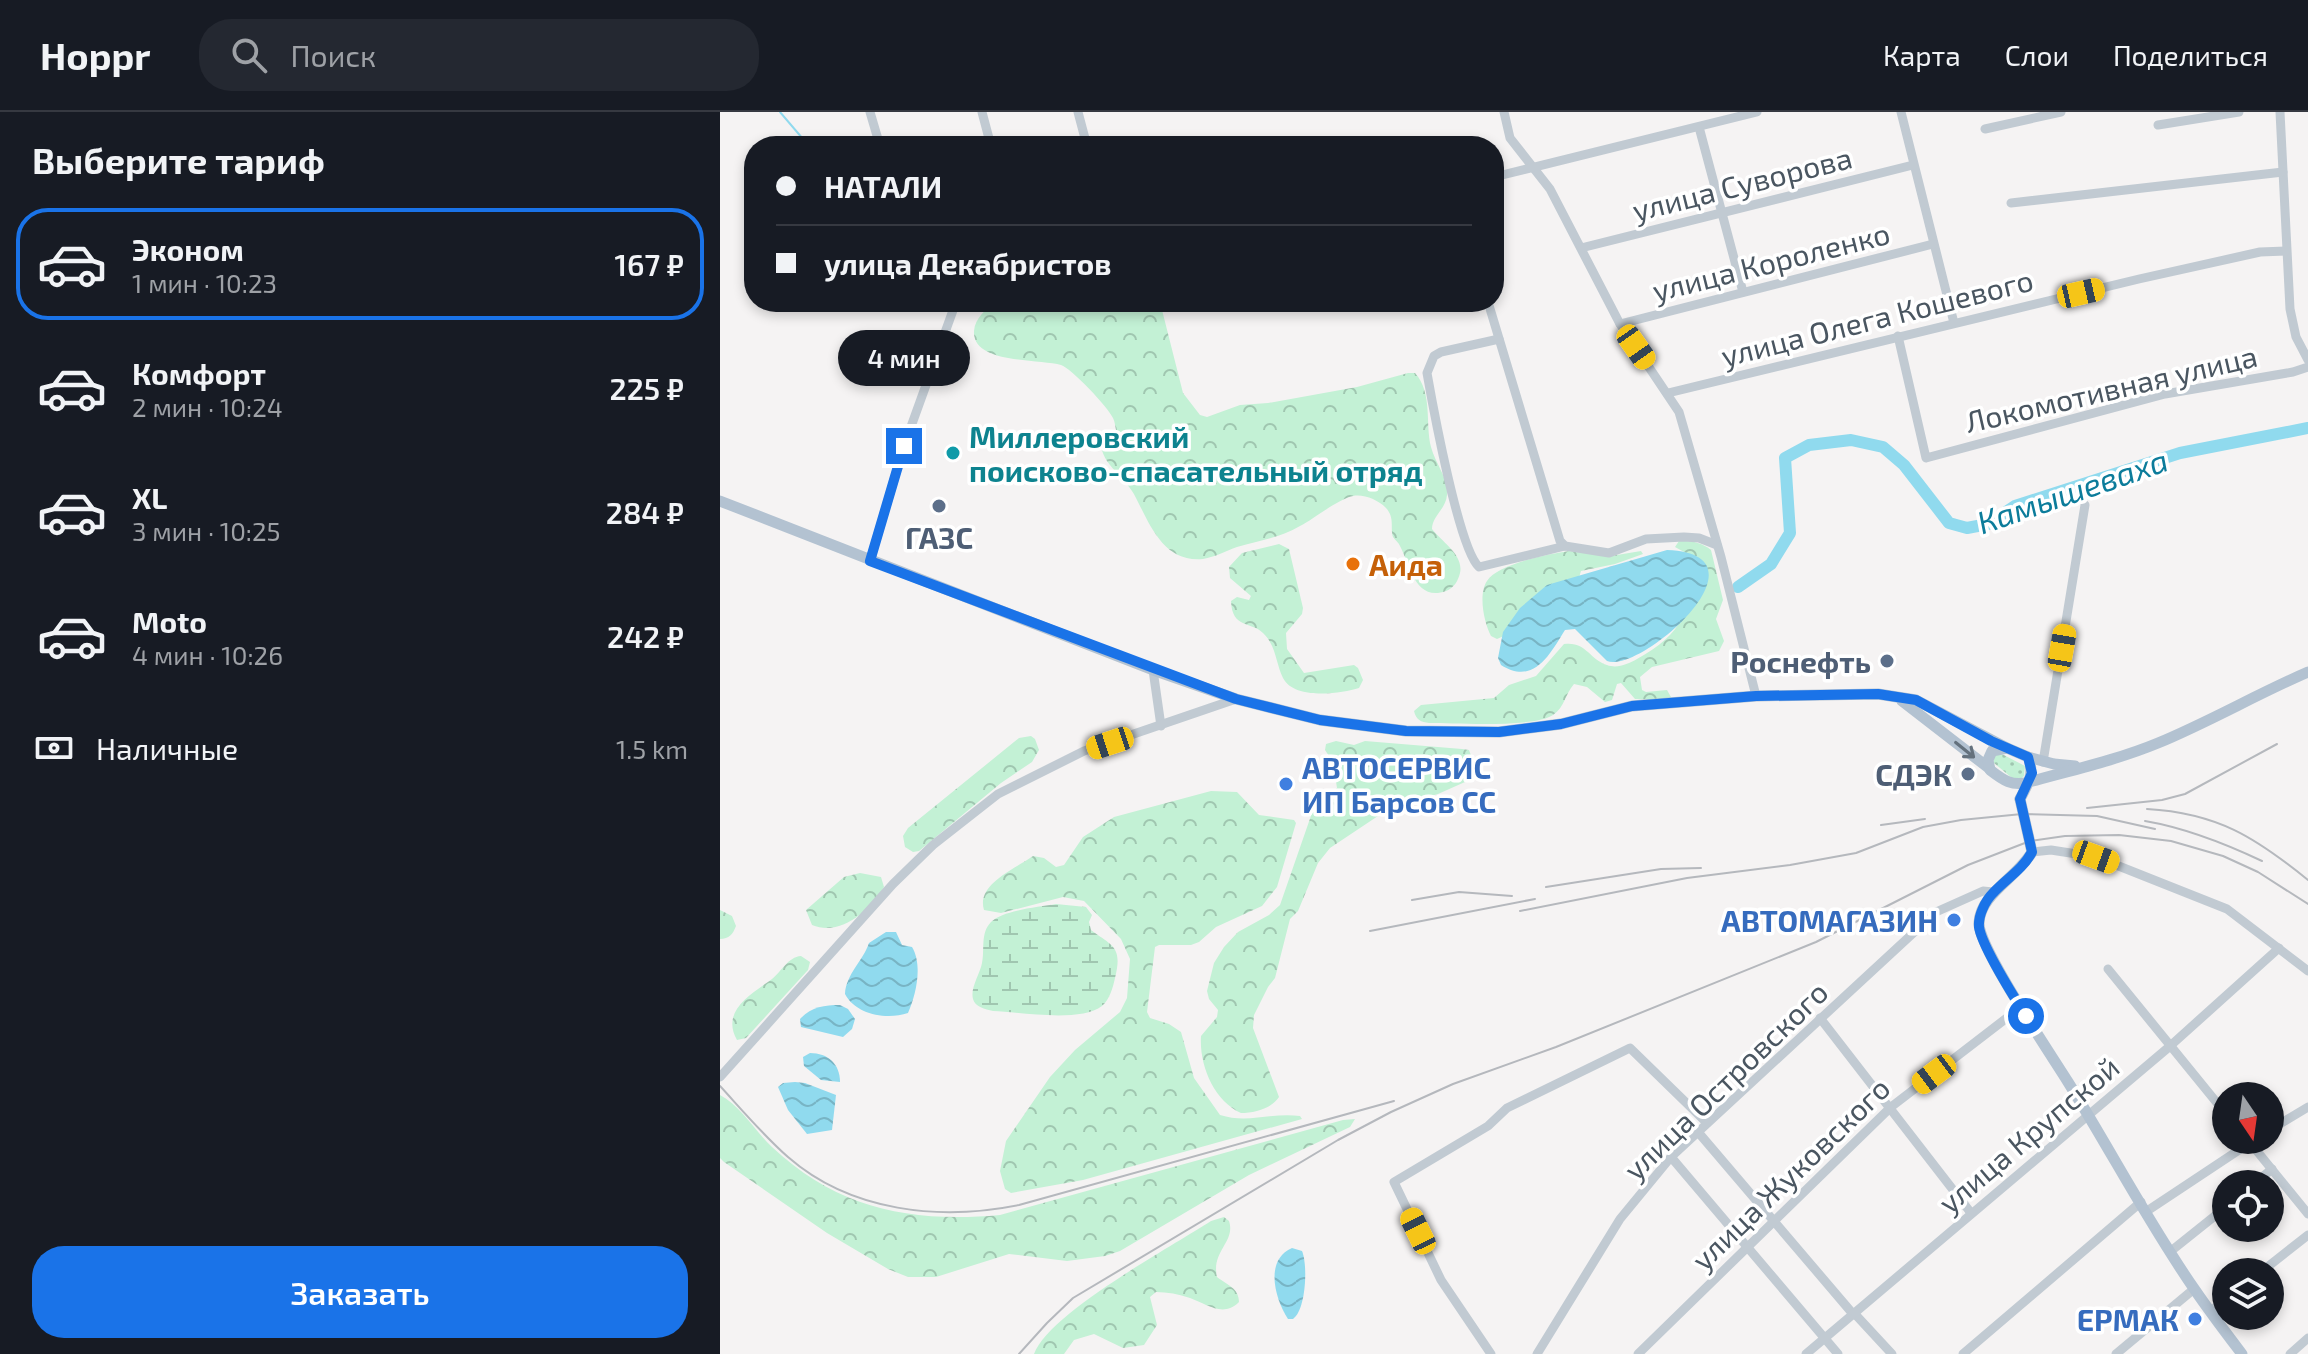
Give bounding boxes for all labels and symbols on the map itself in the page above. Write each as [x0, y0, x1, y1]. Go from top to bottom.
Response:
street label: улица Суворова [1629, 138, 1856, 229]
street label: улица Короленко [1649, 214, 1894, 309]
street label: улица Олега Кошевого [1717, 261, 2037, 374]
car [2055, 276, 2107, 310]
car [1612, 320, 1660, 374]
callout: 4 мин [838, 330, 970, 386]
street label: Локомотивная улица [1961, 337, 2261, 440]
place label: Миллеровский поисково-спасательный отряд [969, 418, 1423, 488]
route end [886, 428, 922, 464]
water label: Камышеваха [1972, 440, 2172, 540]
marker: Миллеровский поисково-спасательный отряд [944, 444, 962, 462]
marker: ГАЗС [930, 497, 948, 515]
place label: ГАЗС [905, 519, 973, 555]
place label: Аида [1369, 546, 1443, 582]
marker: Аида [1344, 555, 1362, 573]
car [2046, 622, 2078, 674]
place label: Роснефть [1730, 643, 1871, 679]
marker: Роснефть [1878, 652, 1896, 670]
car [1083, 724, 1137, 762]
one-way arrow [1954, 741, 1975, 758]
place label: АВТОСЕРВИС ИП Барсов СС [1302, 749, 1496, 819]
place label: СДЭК [1875, 756, 1952, 792]
marker: СДЭК [1959, 765, 1977, 783]
marker: АВТОСЕРВИС ИП Барсов СС [1277, 775, 1295, 793]
car [2069, 838, 2123, 876]
place label: АВТОМАГАЗИН [1721, 902, 1938, 938]
marker: АВТОМАГАЗИН [1945, 911, 1963, 929]
street label: улица Островского [1616, 973, 1835, 1187]
route start [2008, 998, 2044, 1034]
street label: улица Крупской [1930, 1048, 2126, 1221]
car [1908, 1050, 1960, 1098]
street label: улица Жуковского [1683, 1069, 1897, 1277]
north arrow [2212, 1082, 2284, 1154]
car [1397, 1204, 1439, 1258]
place label: ЕРМАК [2077, 1301, 2179, 1337]
marker: ЕРМАК [2186, 1310, 2204, 1328]

